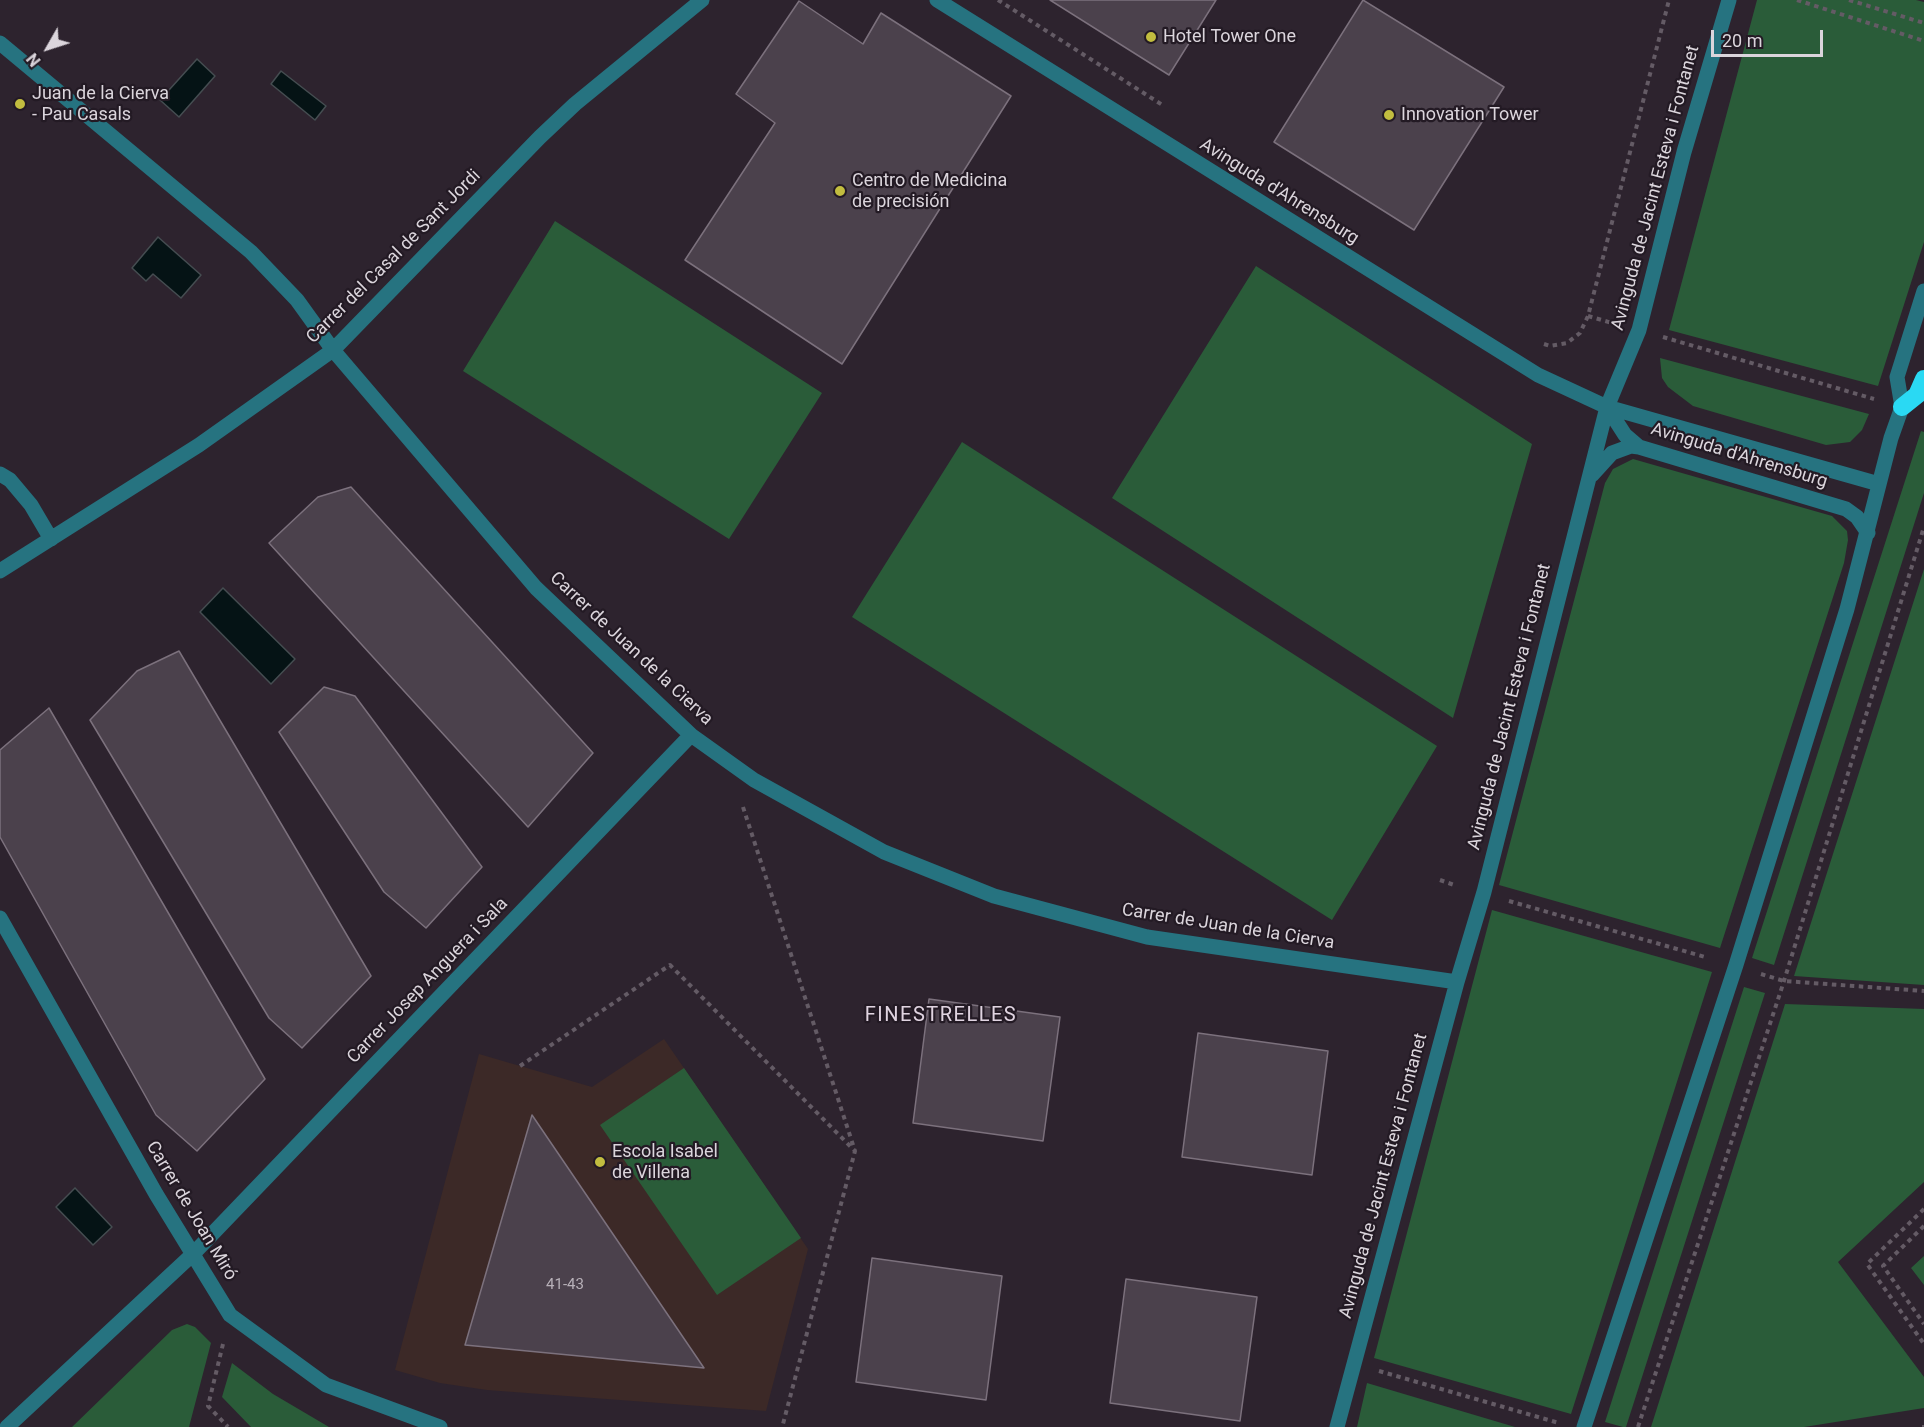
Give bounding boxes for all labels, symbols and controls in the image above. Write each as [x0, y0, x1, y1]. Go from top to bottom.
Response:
north arrow [18, 18, 78, 78]
scale bar [1714, 18, 1826, 56]
place label: Hotel Tower One [1163, 26, 1296, 48]
marker: Hotel Tower One [1144, 30, 1158, 44]
text: 20 m [1722, 30, 1762, 51]
street label: Avinguda de Jacint Esteva i Fontanet [1607, 43, 1705, 333]
text: N [23, 49, 45, 70]
place label: Juan de la Cierva - Pau Casals [32, 83, 169, 125]
marker: Juan de la Cierva - Pau Casals [13, 97, 27, 111]
place label: Innovation Tower [1401, 104, 1539, 126]
marker: Innovation Tower [1382, 108, 1396, 122]
street label: Avinguda d'Ahrensburg [1195, 134, 1363, 250]
street label: Carrer del Casal de Sant Jordi [302, 165, 486, 349]
place label: Centro de Medicina de precisión [852, 170, 1007, 213]
marker: Centro de Medicina de precisión [833, 184, 847, 198]
street label: Avinguda d'Ahrensburg [1648, 419, 1830, 493]
street label: Avinguda de Jacint Esteva i Fontanet [1464, 562, 1556, 852]
street label: Carrer de Juan de la Cierva [545, 568, 717, 730]
street label: Carrer Josep Anguera i Sala [343, 894, 513, 1068]
street label: Carrer de Juan de la Cierva [1120, 900, 1336, 954]
district label: FINESTRELLES [865, 1004, 1017, 1028]
street label: Avinguda de Jacint Esteva i Fontanet [1335, 1031, 1433, 1321]
street label: Carrer de Joan Miró [141, 1138, 241, 1284]
place label: Escola Isabel de Villena [612, 1141, 718, 1184]
marker: Escola Isabel de Villena [593, 1155, 607, 1169]
house number: 41-43 [546, 1276, 584, 1294]

